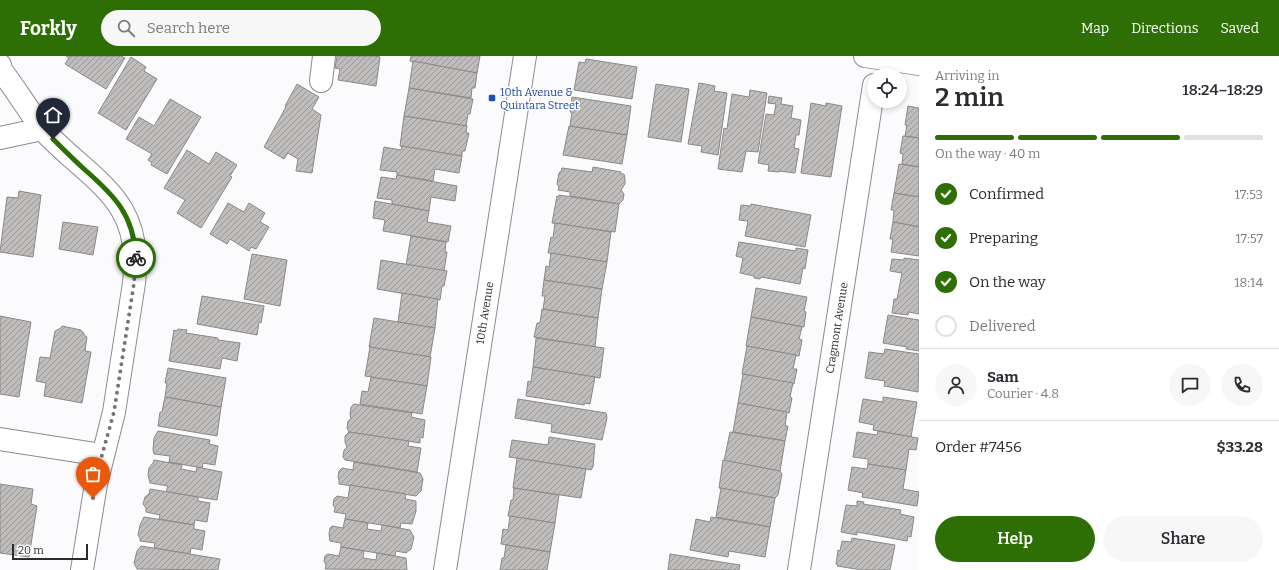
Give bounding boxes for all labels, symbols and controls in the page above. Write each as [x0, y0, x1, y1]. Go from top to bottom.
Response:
search box [101, 10, 381, 46]
text: Forkly [20, 17, 77, 40]
icon: search [115, 17, 137, 39]
text: Search here [147, 19, 230, 37]
text: Map [1081, 20, 1109, 37]
text: Directions [1131, 20, 1199, 37]
text: Saved [1221, 20, 1259, 37]
map controls [867, 68, 907, 108]
button: locate [867, 68, 907, 108]
text: Arriving in [935, 68, 1000, 83]
text: 18:24–18:29 [1182, 81, 1263, 99]
text: 2 min [935, 82, 1004, 113]
place label: 10th Avenue & Quintara Street [500, 86, 579, 112]
marker: 10th Avenue & Quintara Street [487, 93, 497, 103]
pin [36, 98, 70, 139]
icon: home [42, 104, 64, 126]
text: On the way · 40 m [935, 146, 1040, 161]
icon: check [935, 183, 957, 205]
text: Confirmed [969, 185, 1044, 203]
text: 17:53 [1235, 187, 1263, 202]
icon: check [935, 227, 957, 249]
text: Preparing [969, 229, 1038, 247]
text: 17:57 [1235, 231, 1263, 246]
courier [116, 238, 156, 278]
icon: bike [125, 247, 147, 269]
icon: check [935, 271, 957, 293]
text: On the way [969, 273, 1046, 291]
text: 18:14 [1234, 275, 1263, 290]
street label: 10th Avenue [474, 281, 496, 345]
street label: Cragmont Avenue [823, 282, 851, 374]
text: Delivered [969, 317, 1036, 335]
button: person [935, 364, 977, 406]
button: chat [1169, 364, 1211, 406]
button: phone [1221, 364, 1263, 406]
text: Sam [987, 368, 1019, 386]
text: Courier · 4.8 [987, 386, 1059, 401]
text: Order #7456 [935, 438, 1022, 456]
text: $33.28 [1216, 438, 1263, 456]
pin [76, 457, 110, 498]
icon: bag [82, 463, 104, 485]
button: Help [935, 516, 1095, 562]
button: Share [1103, 516, 1263, 562]
scale bar [12, 542, 88, 561]
text: 20 m [18, 544, 44, 557]

